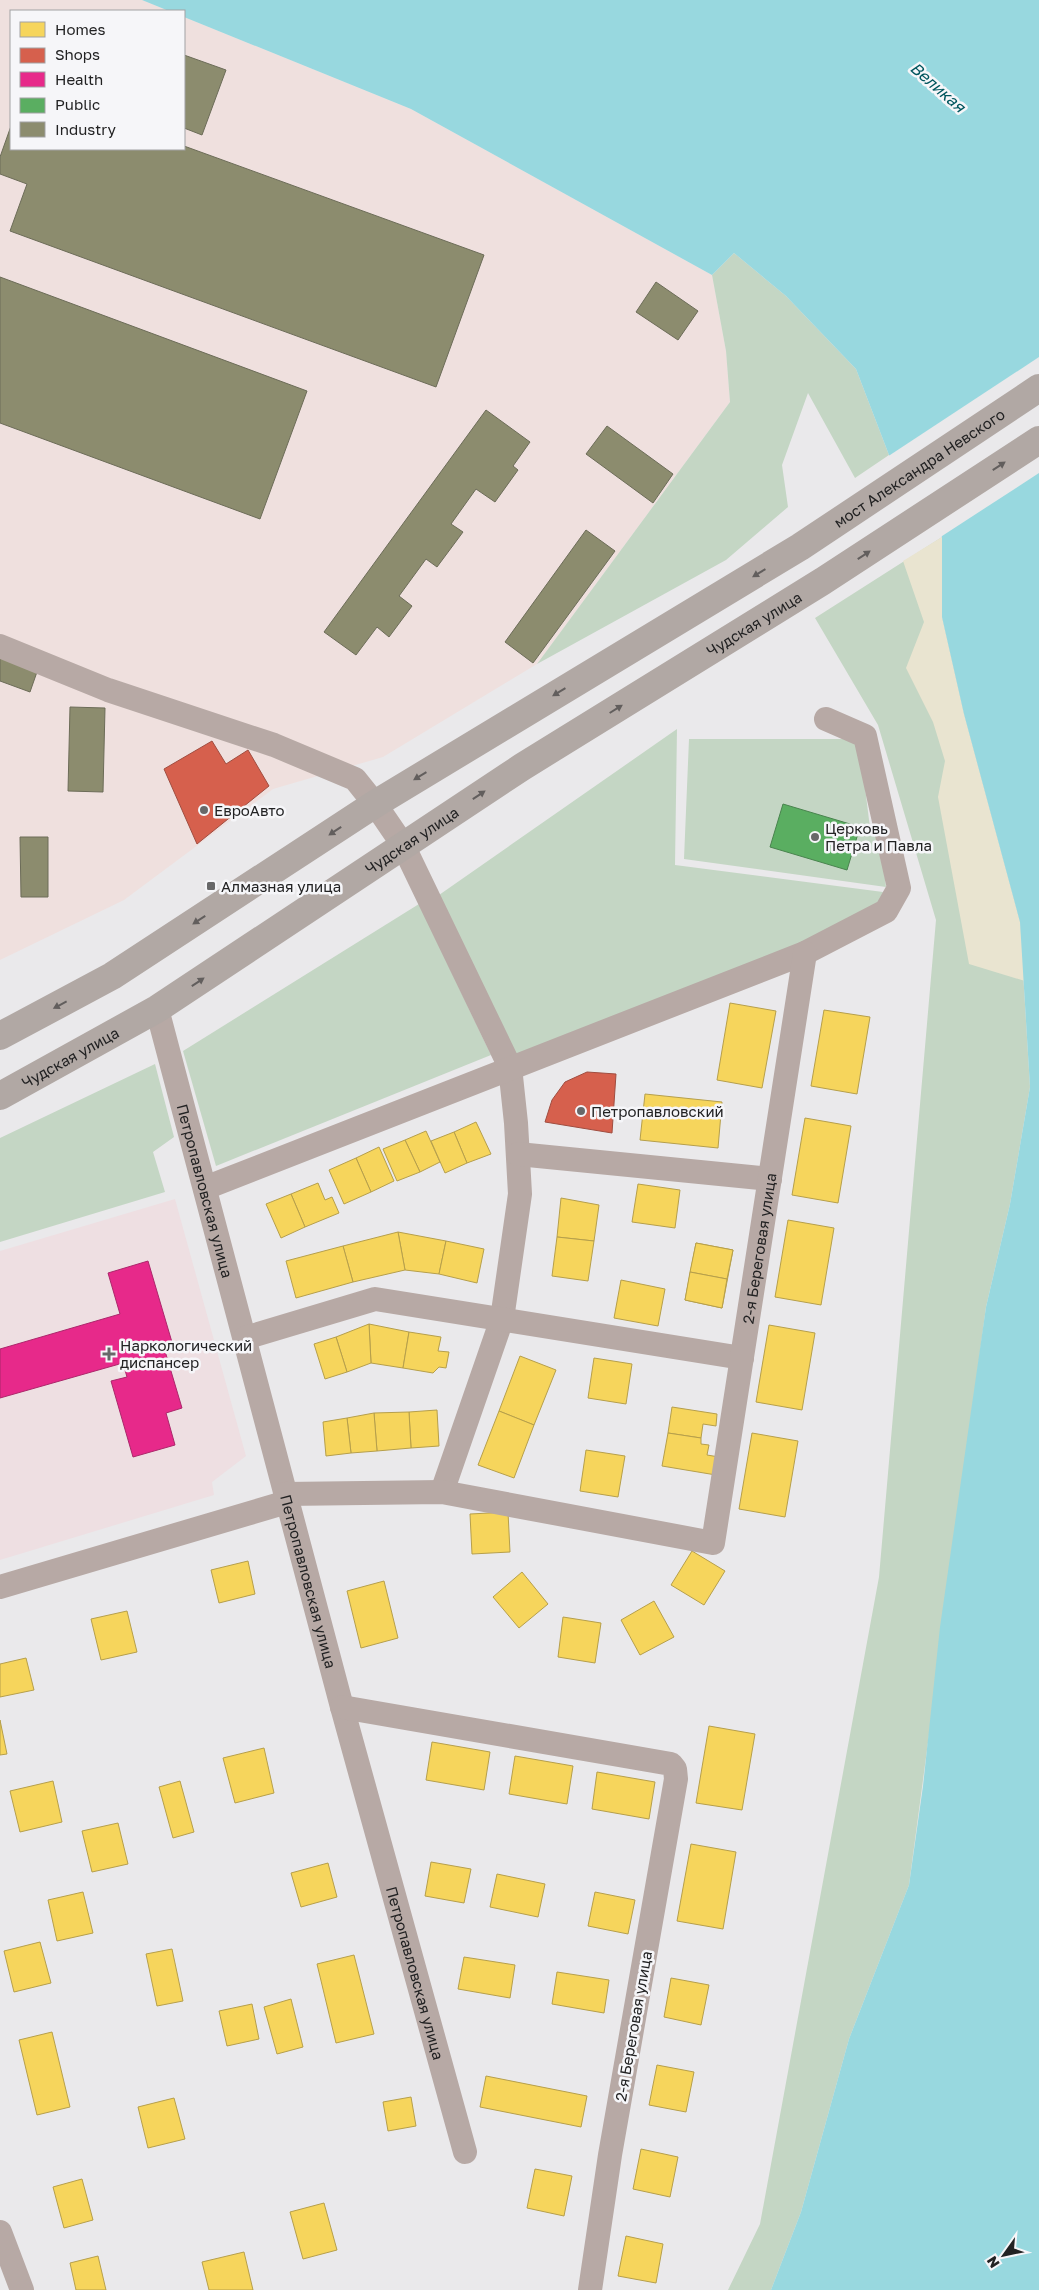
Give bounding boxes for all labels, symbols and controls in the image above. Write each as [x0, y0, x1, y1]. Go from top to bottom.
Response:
legend [10, 10, 185, 150]
text: Homes [55, 20, 105, 38]
text: Shops [55, 45, 100, 63]
water label: Великая [906, 58, 970, 117]
text: Health [55, 70, 103, 88]
text: Public [55, 95, 100, 113]
text: Industry [55, 120, 116, 138]
street label: мост Александра Невского [830, 404, 1008, 531]
one-way arrow [993, 461, 1006, 470]
one-way arrow [857, 550, 870, 559]
one-way arrow [752, 568, 765, 577]
street label: Чудская улица [703, 588, 805, 660]
one-way arrow [553, 688, 566, 697]
one-way arrow [610, 704, 623, 713]
one-way arrow [414, 772, 427, 781]
one-way arrow [472, 791, 486, 800]
place label: ЕвроАвто [214, 801, 284, 819]
street label: Чудская улица [361, 803, 462, 878]
marker: ЕвроАвто [198, 804, 210, 816]
place label: Церковь Петра и Павла [825, 819, 932, 854]
one-way arrow [328, 826, 341, 836]
marker: Церковь Петра и Павла [809, 831, 821, 843]
place label: Алмазная улица [221, 877, 341, 895]
marker: Алмазная улица [205, 880, 217, 892]
one-way arrow [192, 915, 205, 924]
one-way arrow [191, 977, 204, 987]
one-way arrow [53, 1001, 68, 1009]
street label: Чудская улица [18, 1023, 122, 1091]
street label: Петропавловская улица [174, 1102, 237, 1280]
place label: Петропавловский [591, 1102, 724, 1120]
marker: Петропавловский [575, 1105, 587, 1117]
street label: 2-я Береговая улица [738, 1172, 780, 1325]
place label: Наркологический диспансер [120, 1336, 252, 1371]
marker: Наркологический диспансер [102, 1347, 116, 1361]
street label: Петропавловская улица [277, 1492, 340, 1670]
street label: Петропавловская улица [383, 1884, 448, 2062]
street label: 2-я Береговая улица [611, 1949, 655, 2103]
north arrow [979, 2230, 1029, 2280]
text: N [983, 2253, 1003, 2271]

